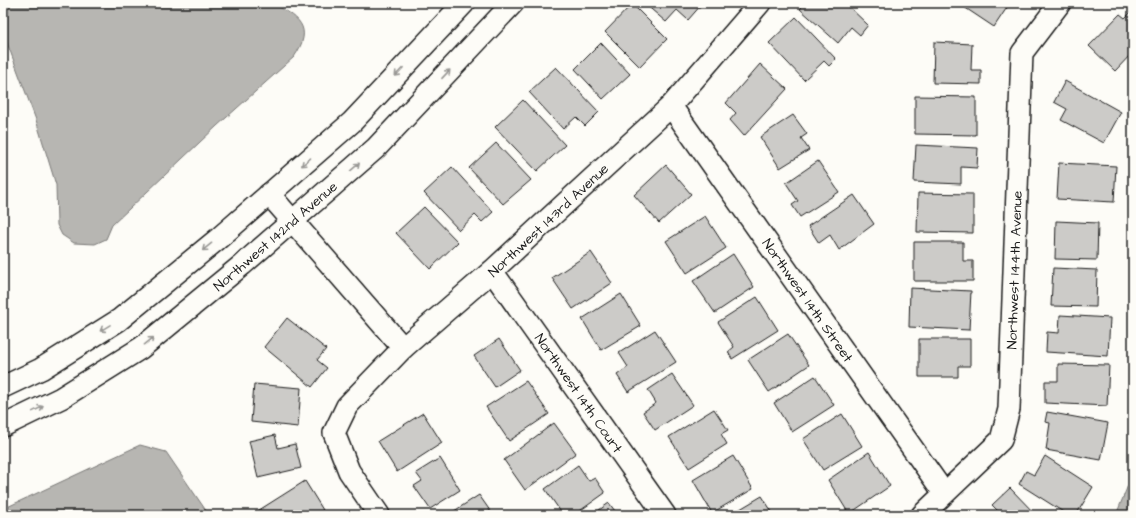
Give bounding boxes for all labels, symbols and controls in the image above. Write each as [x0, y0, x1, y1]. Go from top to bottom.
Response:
one-way arrow [394, 67, 404, 77]
one-way arrow [441, 70, 450, 80]
one-way arrow [300, 158, 311, 167]
street label: Northwest 143rd Avenue [484, 159, 614, 282]
one-way arrow [349, 163, 359, 172]
street label: Northwest 142nd Avenue [209, 177, 342, 296]
street label: Northwest 144th Avenue [1002, 190, 1028, 350]
street label: Northwest 14th Street [757, 235, 858, 367]
one-way arrow [202, 243, 213, 252]
one-way arrow [100, 324, 111, 332]
street label: Northwest 14th Court [529, 330, 627, 458]
one-way arrow [143, 337, 154, 346]
one-way arrow [32, 405, 44, 412]

